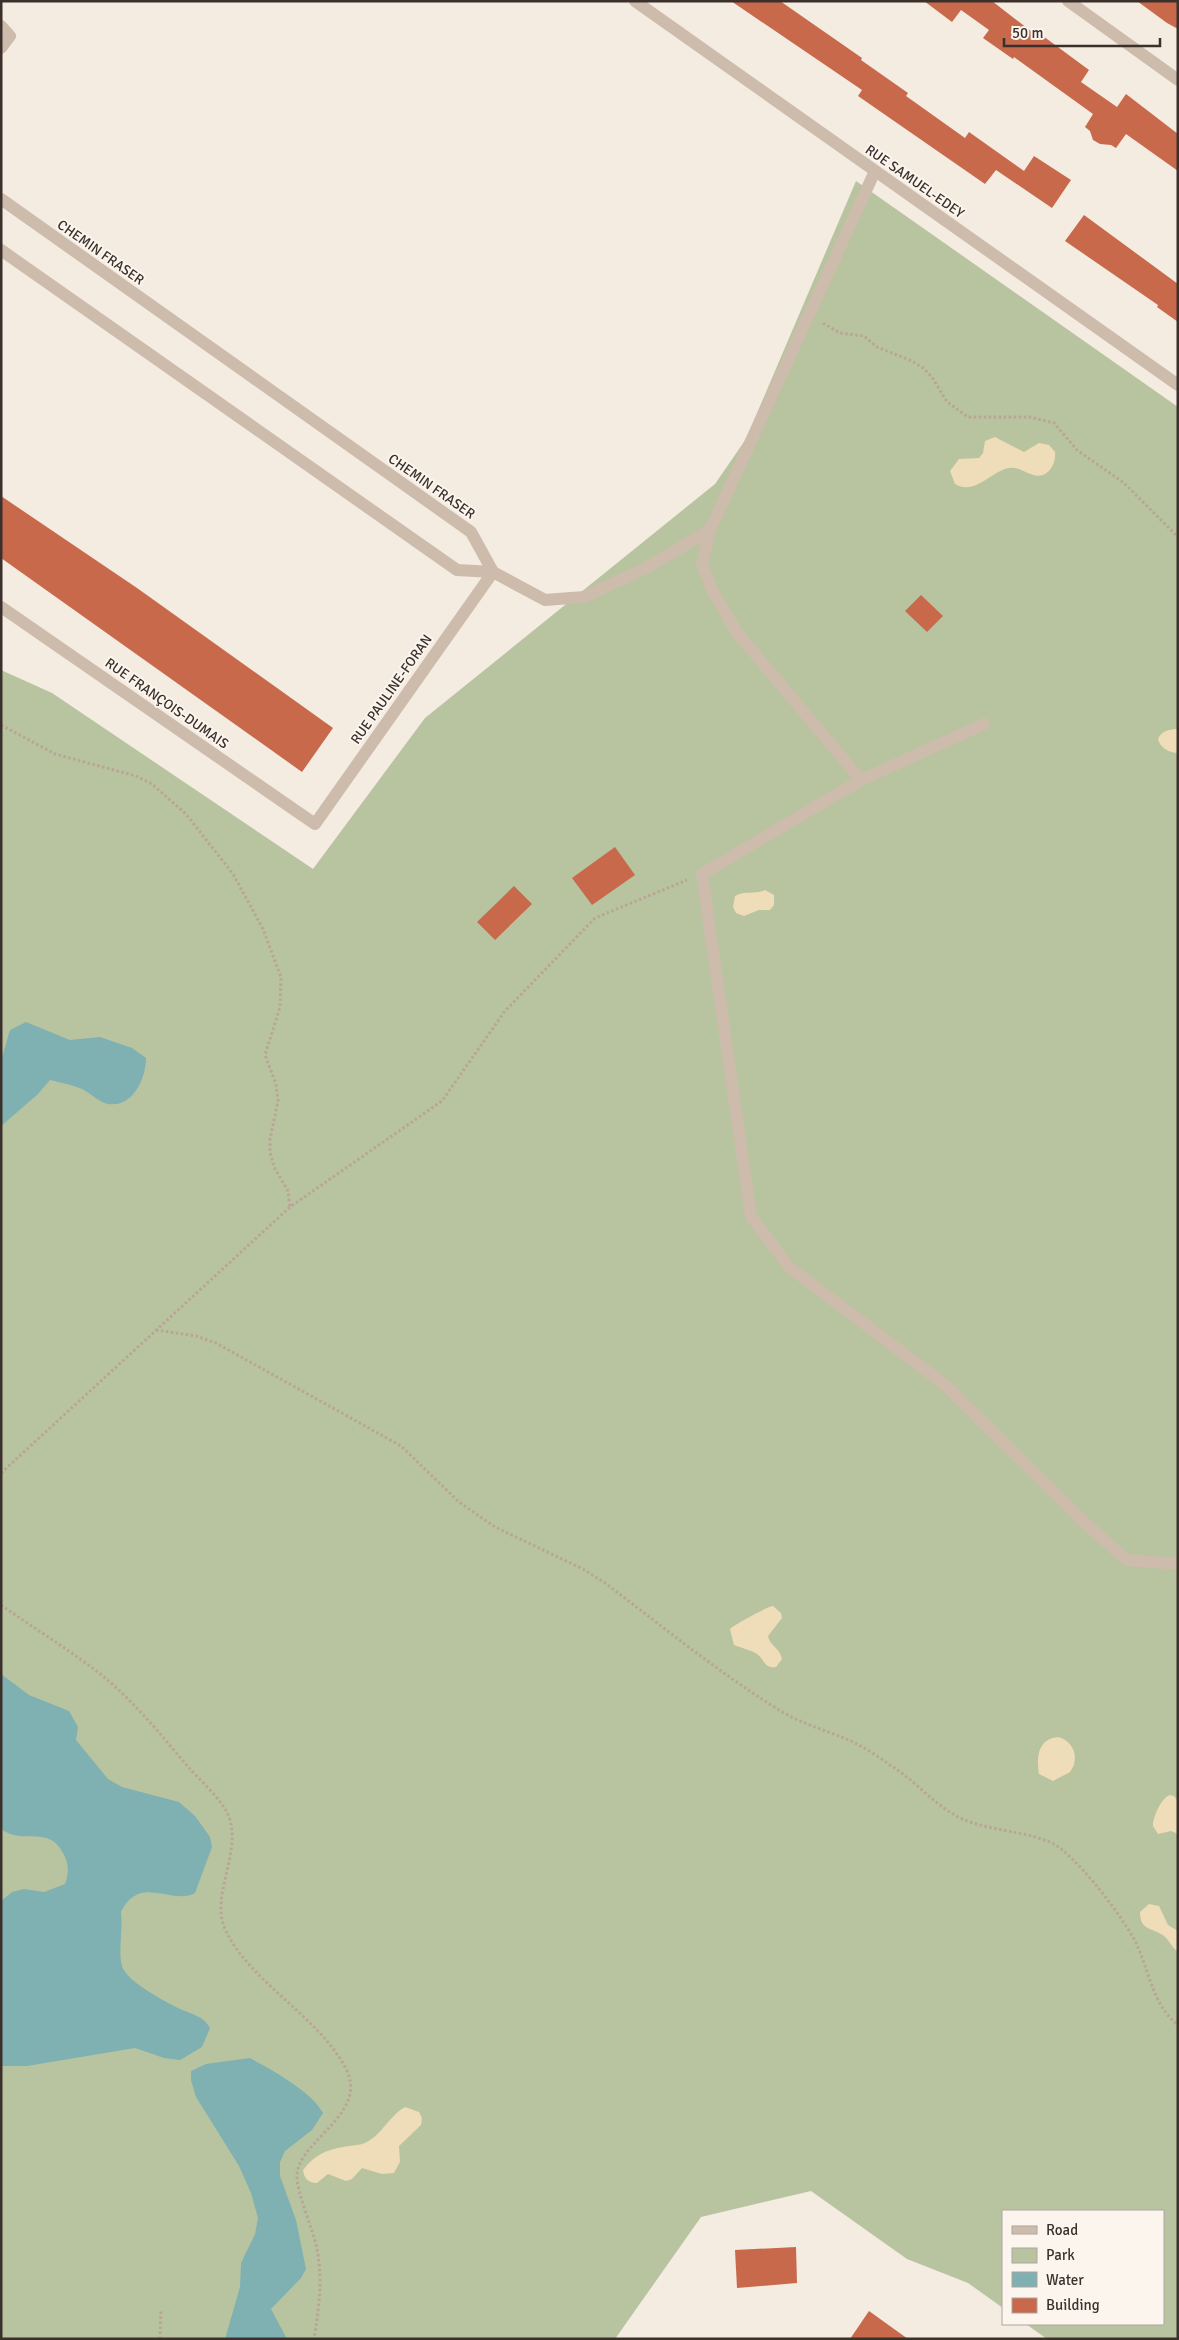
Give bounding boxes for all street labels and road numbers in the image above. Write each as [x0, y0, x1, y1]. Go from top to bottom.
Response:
street label: RUE SAMUEL-EDEY [862, 141, 967, 222]
street label: CHEMIN FRASER [54, 216, 147, 289]
street label: CHEMIN FRASER [385, 450, 478, 523]
street label: RUE PAULINE-FORAN [347, 631, 436, 747]
street label: RUE FRANÇOIS-DUMAIS [102, 654, 232, 753]

